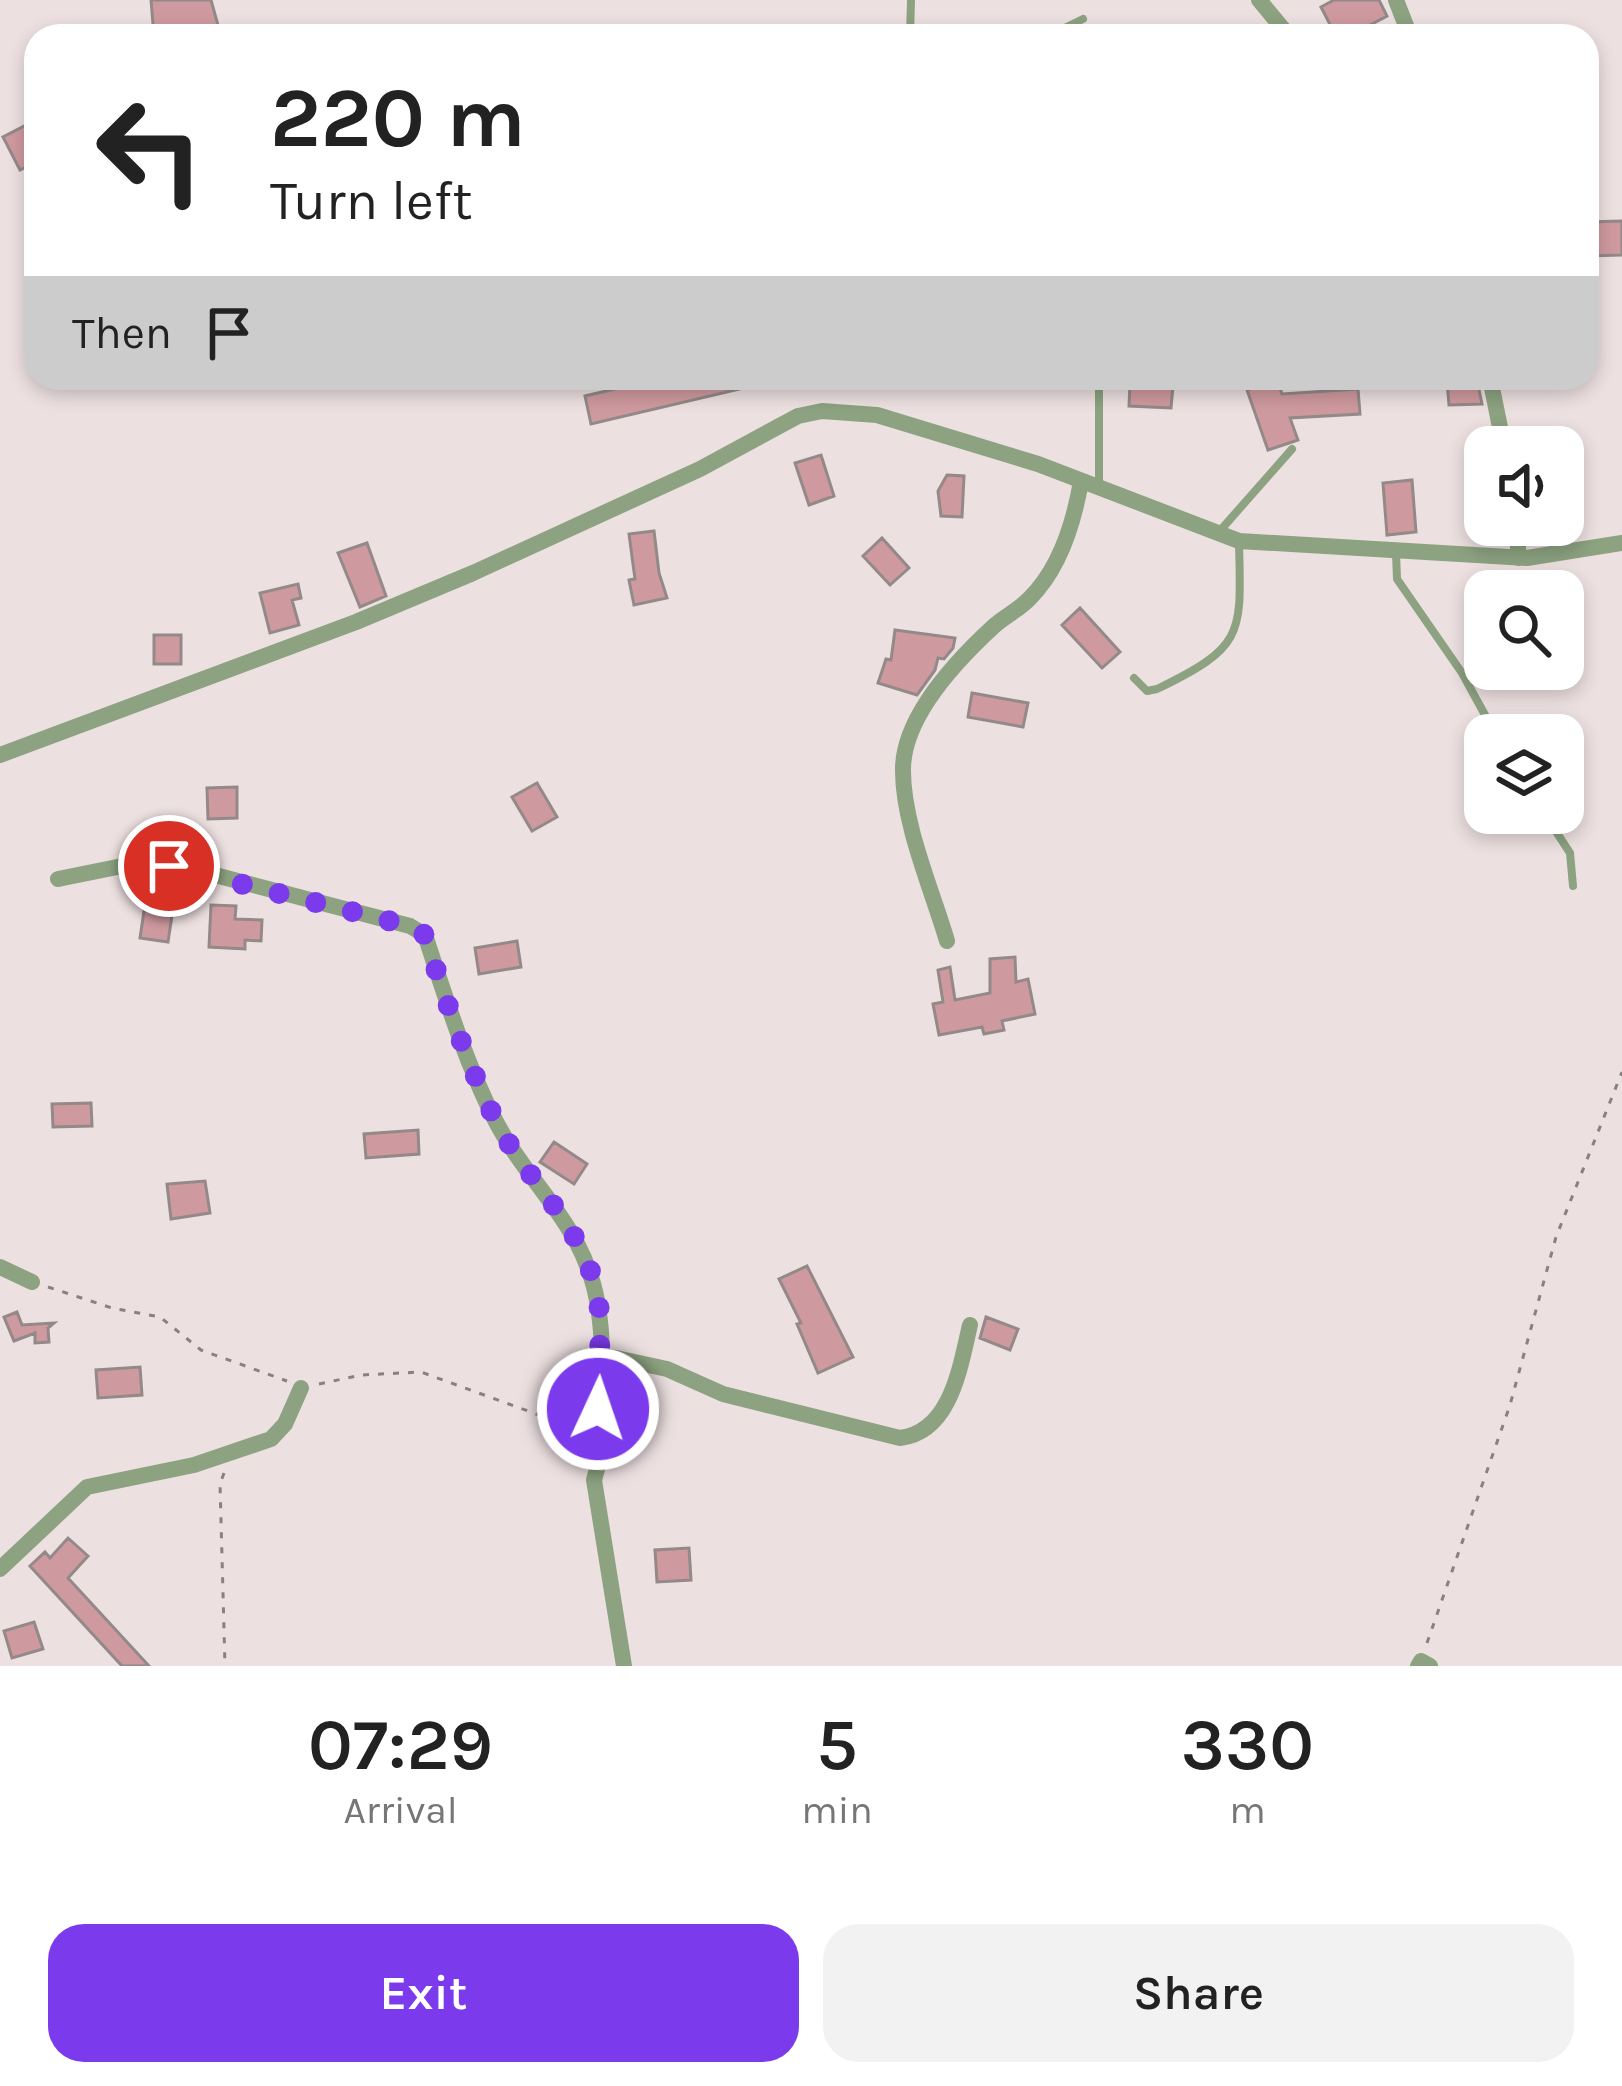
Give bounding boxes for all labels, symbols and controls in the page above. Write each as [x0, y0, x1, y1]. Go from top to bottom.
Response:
text: 220 m [270, 69, 526, 167]
icon: left [72, 72, 228, 228]
text: Turn left [270, 169, 473, 233]
icon: arrive [196, 300, 262, 366]
text: Then [72, 307, 172, 359]
map controls [1464, 426, 1584, 834]
button: sound [1464, 426, 1584, 546]
button: search [1464, 570, 1584, 690]
button: layers [1464, 714, 1584, 834]
pin [118, 815, 220, 917]
icon: arrive [136, 833, 202, 899]
position arrow [535, 1346, 661, 1472]
text: 07:29 [308, 1703, 493, 1787]
text: 5 [816, 1703, 858, 1787]
text: 330 [1181, 1703, 1314, 1787]
text: Arrival [343, 1787, 458, 1833]
text: min [801, 1787, 873, 1833]
text: m [1229, 1787, 1266, 1833]
button: Exit [48, 1924, 799, 2062]
button: Share [823, 1924, 1574, 2062]

